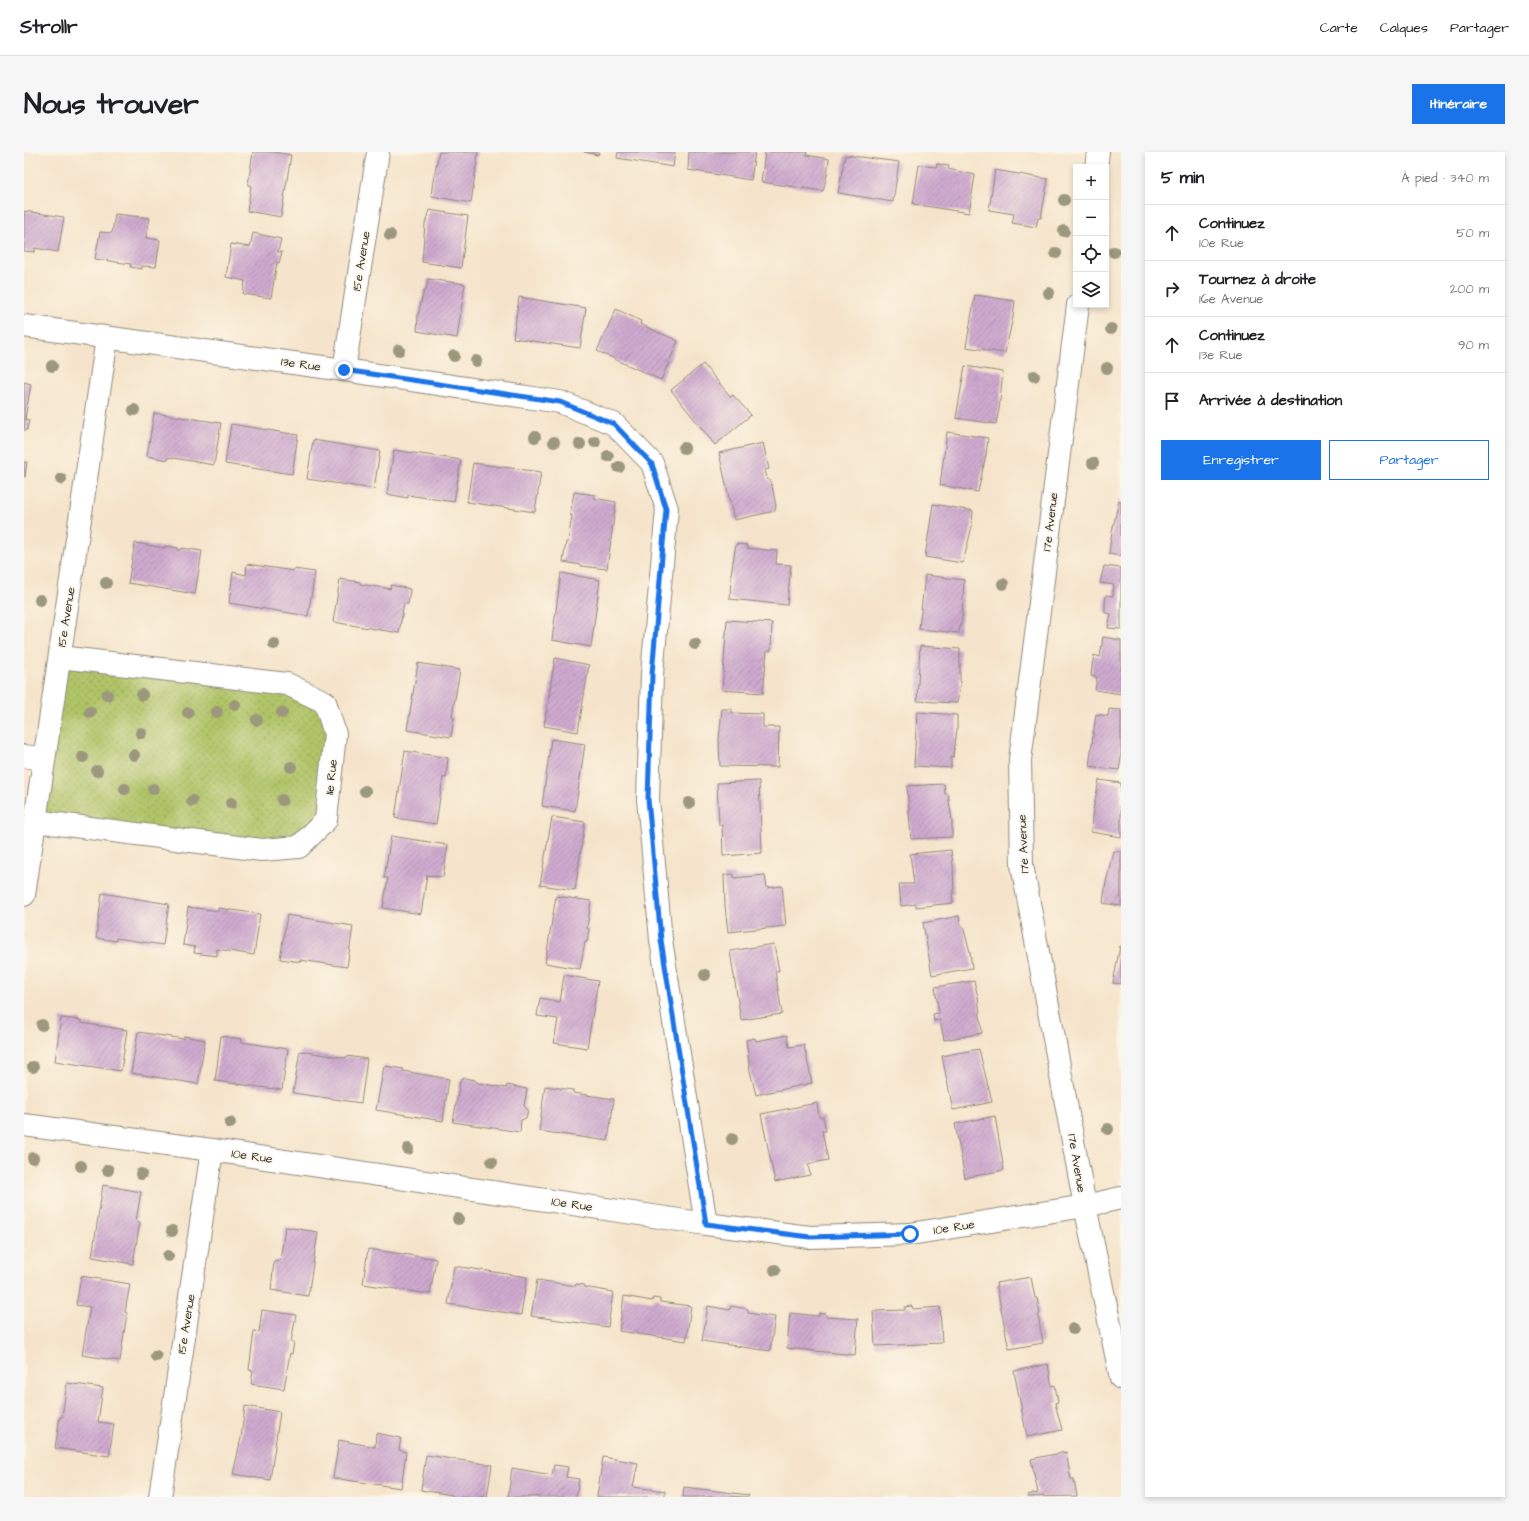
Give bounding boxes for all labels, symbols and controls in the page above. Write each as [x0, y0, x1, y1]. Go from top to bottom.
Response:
text: Strollr [20, 14, 78, 41]
text: Carte [1320, 18, 1358, 38]
text: Calques [1380, 18, 1428, 38]
text: Partager [1450, 18, 1509, 38]
button: Itinéraire [1412, 84, 1505, 124]
text: Nous trouver [24, 85, 199, 124]
map controls [1073, 164, 1109, 308]
button: + [1073, 164, 1109, 200]
text: 5 min [1161, 166, 1204, 190]
text: À pied · 340 m [1401, 169, 1489, 187]
button: − [1073, 200, 1109, 236]
text: Continuez [1199, 213, 1265, 234]
icon: ahead [1161, 222, 1183, 244]
text: 50 m [1456, 224, 1489, 242]
street label: 15e Avenue [348, 229, 375, 292]
text: 10e Rue [1199, 234, 1244, 252]
button: locate [1073, 236, 1109, 272]
text: Tournez à droite [1199, 269, 1316, 290]
button: layers [1073, 272, 1109, 308]
icon: right [1161, 278, 1183, 300]
text: 200 m [1450, 280, 1489, 298]
text: 16e Avenue [1199, 290, 1263, 308]
text: Continuez [1199, 325, 1265, 346]
icon: ahead [1161, 334, 1183, 356]
text: 90 m [1458, 336, 1489, 354]
text: 13e Rue [1199, 346, 1242, 364]
street label: 13e Rue [280, 353, 322, 376]
route end [335, 361, 353, 379]
icon: arrive [1161, 390, 1183, 412]
text: Arrivée à destination [1199, 390, 1342, 411]
button: Enregistrer [1161, 440, 1321, 480]
button: Partager [1329, 440, 1489, 480]
street label: 17e Avenue [1038, 491, 1063, 552]
street label: 15e Avenue [53, 585, 80, 648]
street label: 11e Rue [321, 758, 342, 796]
street label: 17e Avenue [1013, 813, 1034, 874]
street label: 17e Avenue [1063, 1132, 1090, 1194]
street label: 10e Rue [230, 1145, 274, 1168]
street label: 10e Rue [550, 1193, 594, 1216]
street label: 10e Rue [932, 1216, 976, 1239]
route start [901, 1225, 919, 1243]
street label: 15e Avenue [173, 1292, 200, 1355]

